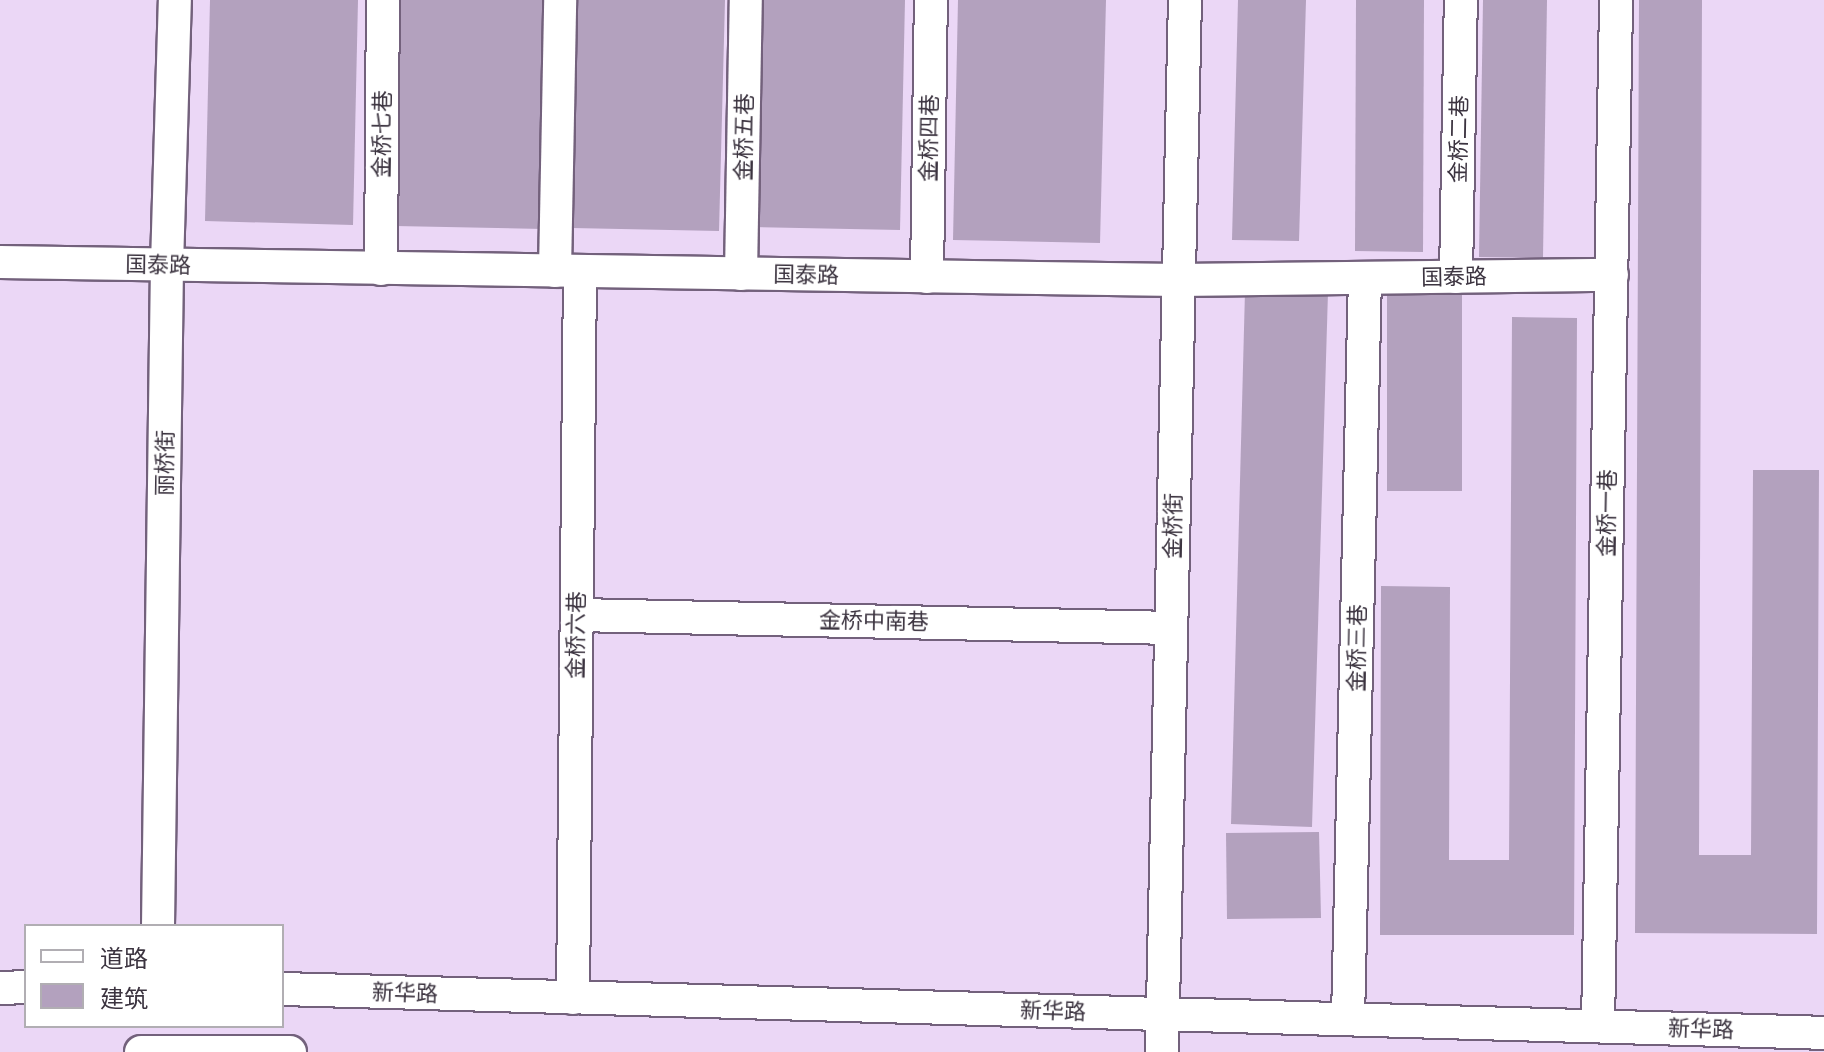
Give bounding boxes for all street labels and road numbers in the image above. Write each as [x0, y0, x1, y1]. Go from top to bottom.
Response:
street label: 金桥七巷 [368, 90, 396, 178]
street label: 金桥五巷 [730, 93, 758, 181]
street label: 金桥四巷 [915, 94, 943, 182]
street label: 金桥二巷 [1445, 95, 1473, 183]
street label: 国泰路 [125, 251, 191, 279]
street label: 国泰路 [773, 261, 839, 289]
street label: 国泰路 [1421, 263, 1487, 291]
street label: 丽桥街 [151, 430, 179, 496]
street label: 金桥一巷 [1593, 469, 1621, 557]
street label: 金桥街 [1159, 493, 1187, 559]
street label: 金桥六巷 [562, 591, 590, 679]
street label: 金桥三巷 [1343, 604, 1371, 692]
street label: 金桥中南巷 [819, 607, 929, 635]
street label: 新华路 [372, 979, 438, 1007]
street label: 新华路 [1020, 997, 1086, 1025]
street label: 新华路 [1668, 1015, 1734, 1043]

